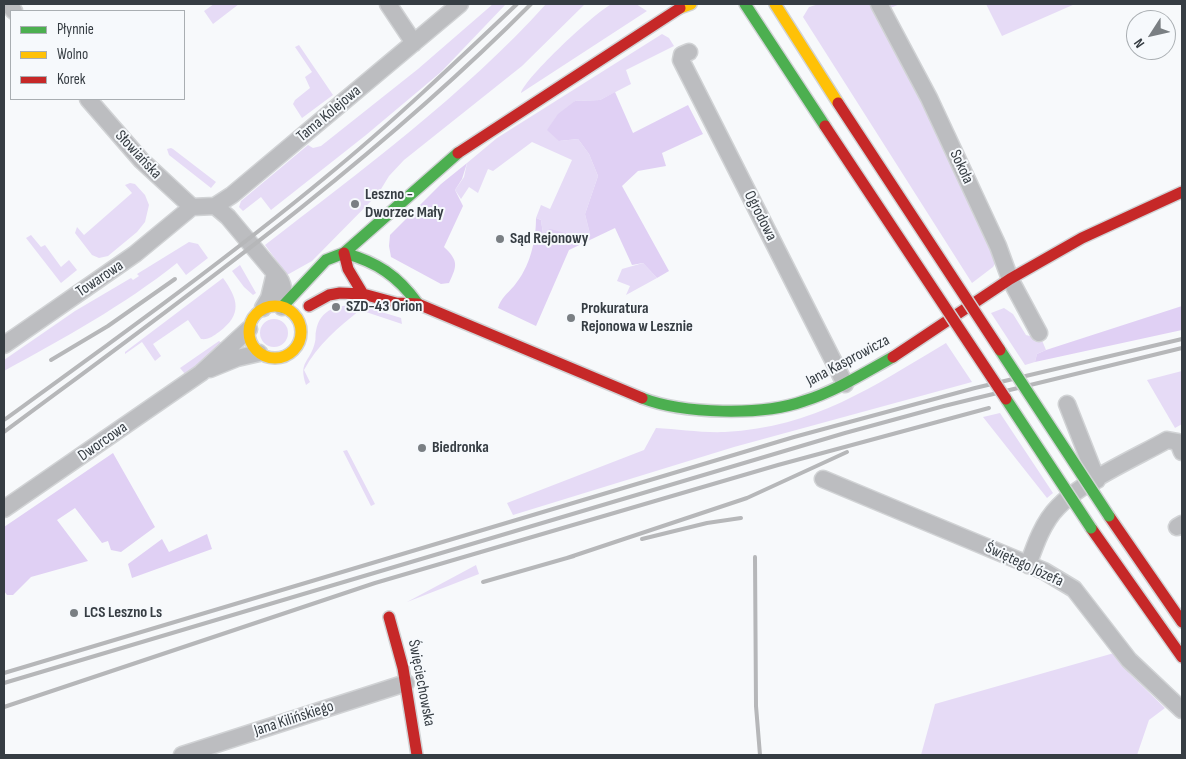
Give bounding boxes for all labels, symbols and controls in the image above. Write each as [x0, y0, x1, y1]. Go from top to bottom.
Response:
legend [10, 10, 185, 100]
north arrow [1126, 10, 1176, 60]
text: Płynnie [57, 20, 94, 39]
text: N [1130, 35, 1148, 51]
text: Wolno [57, 45, 88, 64]
text: Korek [57, 70, 86, 89]
street label: Tama Kolejowa [293, 82, 365, 146]
street label: Słowiańska [111, 127, 165, 183]
street label: Sokoła [945, 147, 977, 187]
place label: Leszno - Dworzec Mały [365, 185, 444, 223]
street label: Ogrodowa [739, 188, 781, 244]
marker: Leszno - Dworzec Mały [349, 198, 361, 210]
place label: Sąd Rejonowy [510, 229, 588, 249]
marker: Sąd Rejonowy [494, 233, 506, 245]
street label: Towarowa [73, 256, 127, 302]
place label: SZD-43 Orion [346, 297, 422, 317]
place label: Prokuratura Rejonowa w Lesznie [581, 299, 693, 337]
marker: SZD-43 Orion [330, 301, 342, 313]
marker: Prokuratura Rejonowa w Lesznie [565, 312, 577, 324]
street label: Jana Kasprowicza [803, 331, 893, 391]
street label: Dworcowa [75, 418, 131, 466]
place label: Biedronka [432, 438, 489, 458]
marker: Biedronka [416, 442, 428, 454]
street label: Świętego Józefa [982, 539, 1066, 591]
place label: LCS Leszno Ls [84, 603, 162, 623]
marker: LCS Leszno Ls [68, 607, 80, 619]
street label: Święciechowska [403, 638, 439, 728]
street label: Jana Kilińskiego [252, 697, 336, 741]

